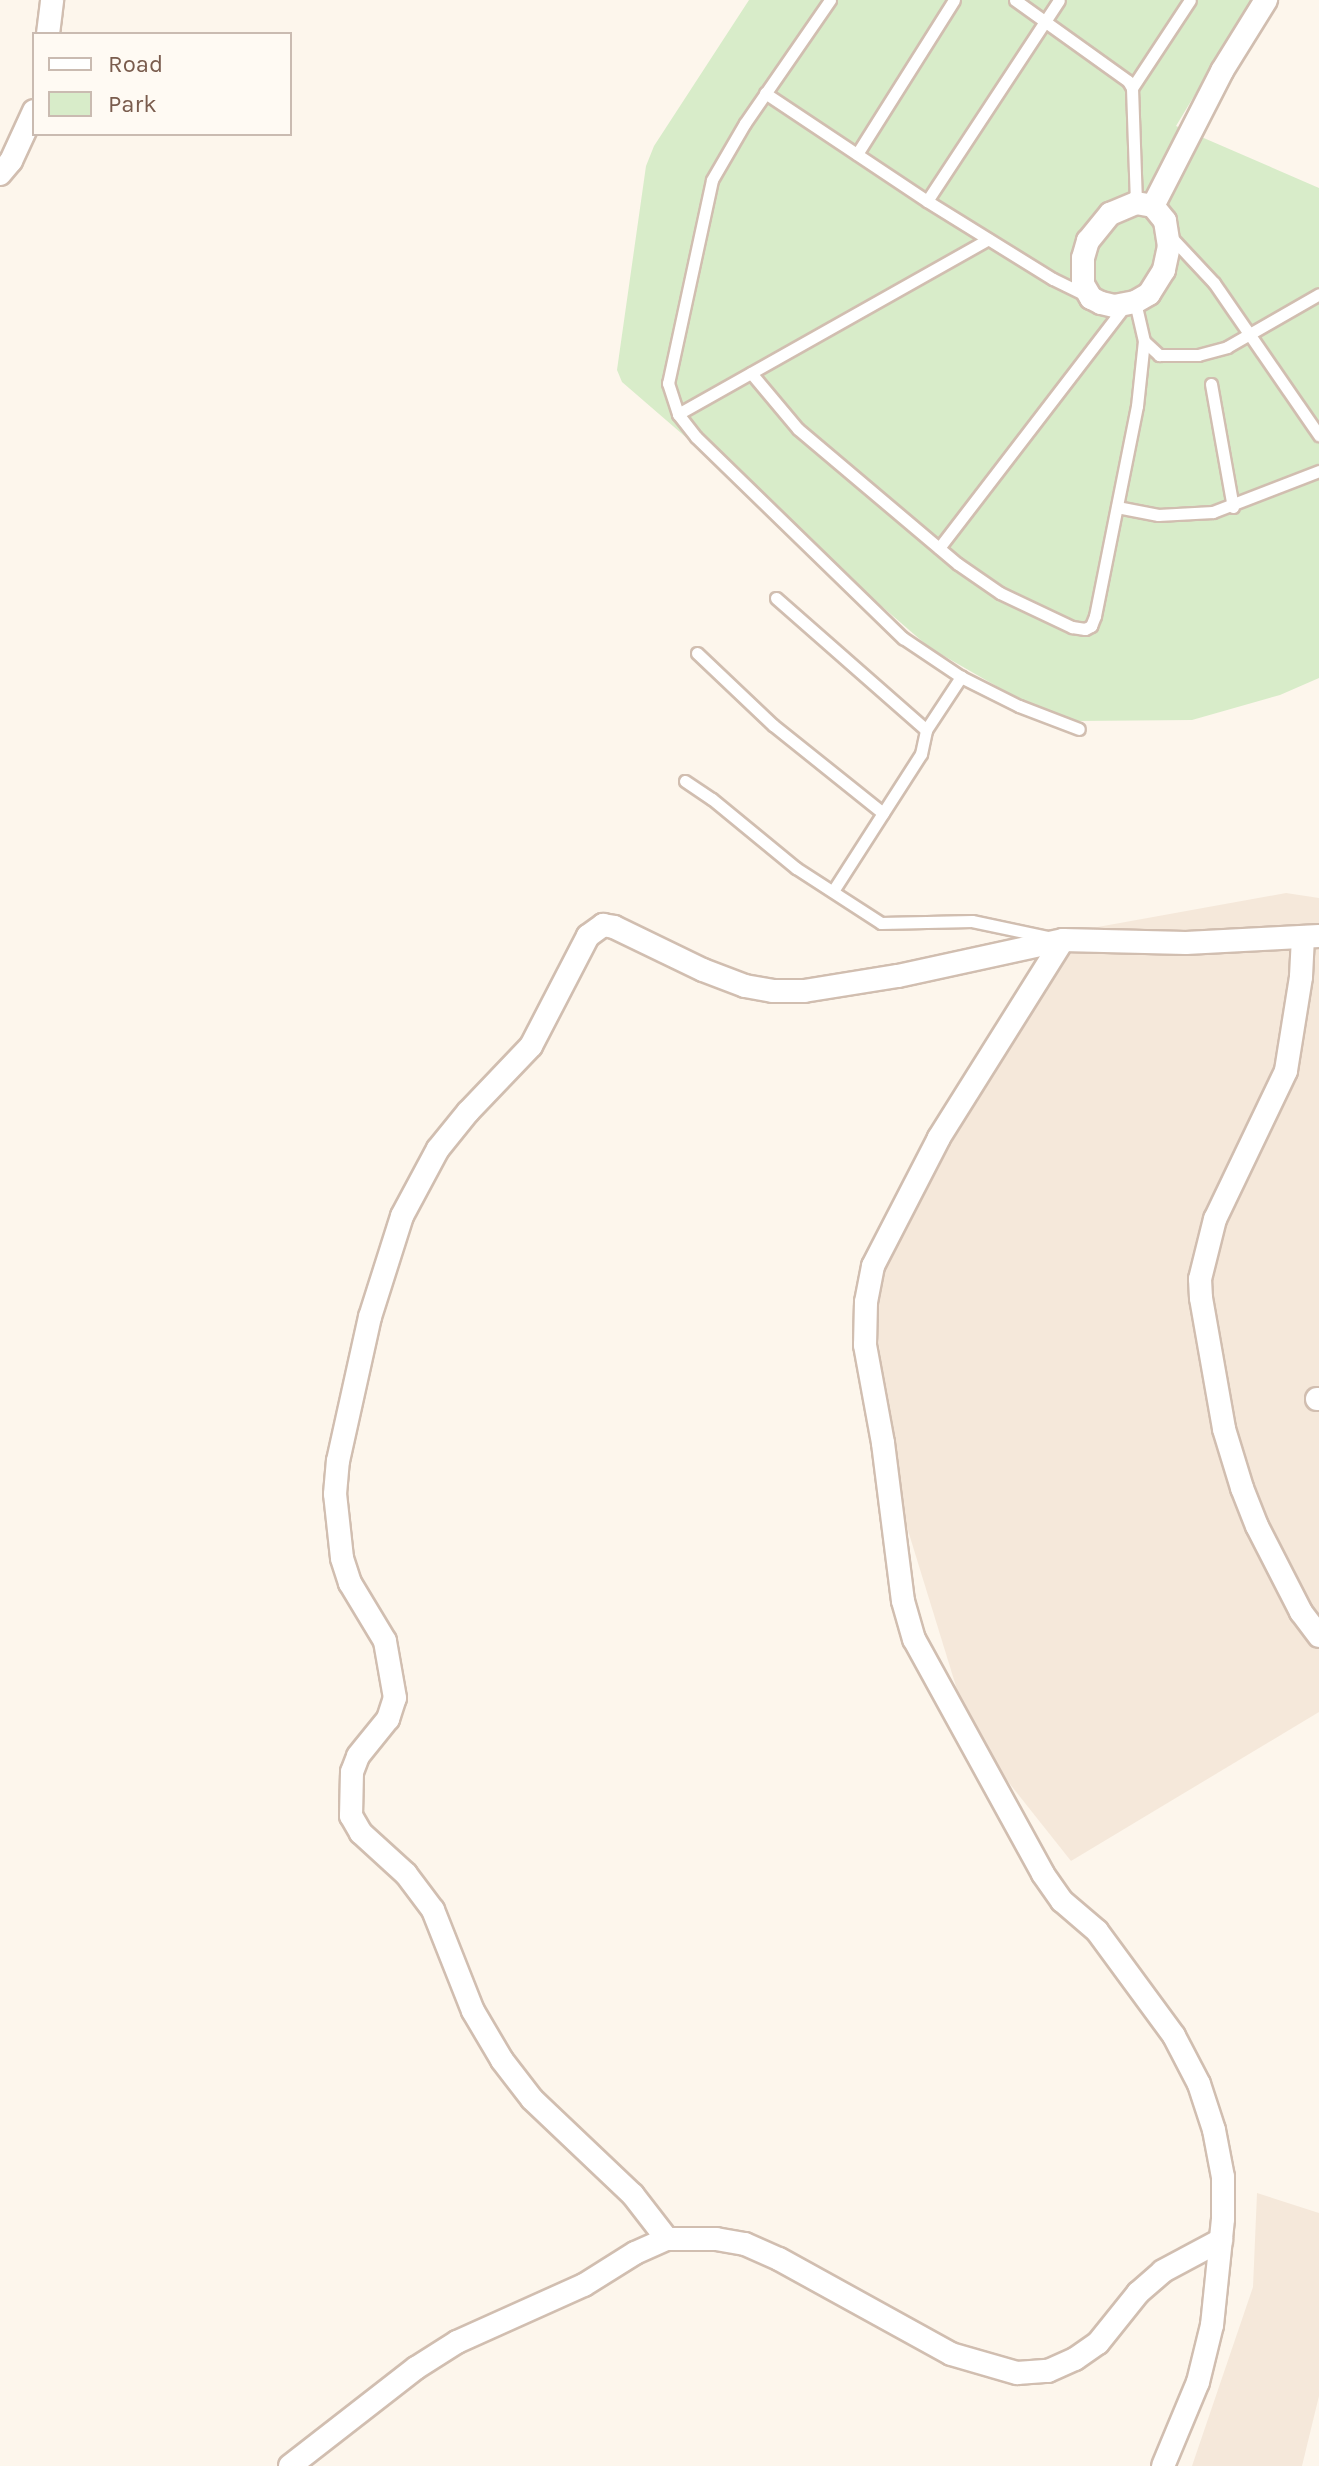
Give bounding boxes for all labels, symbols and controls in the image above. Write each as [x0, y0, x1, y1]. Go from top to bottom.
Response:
legend [32, 32, 292, 136]
text: Road [108, 50, 163, 78]
text: Park [108, 90, 157, 118]

